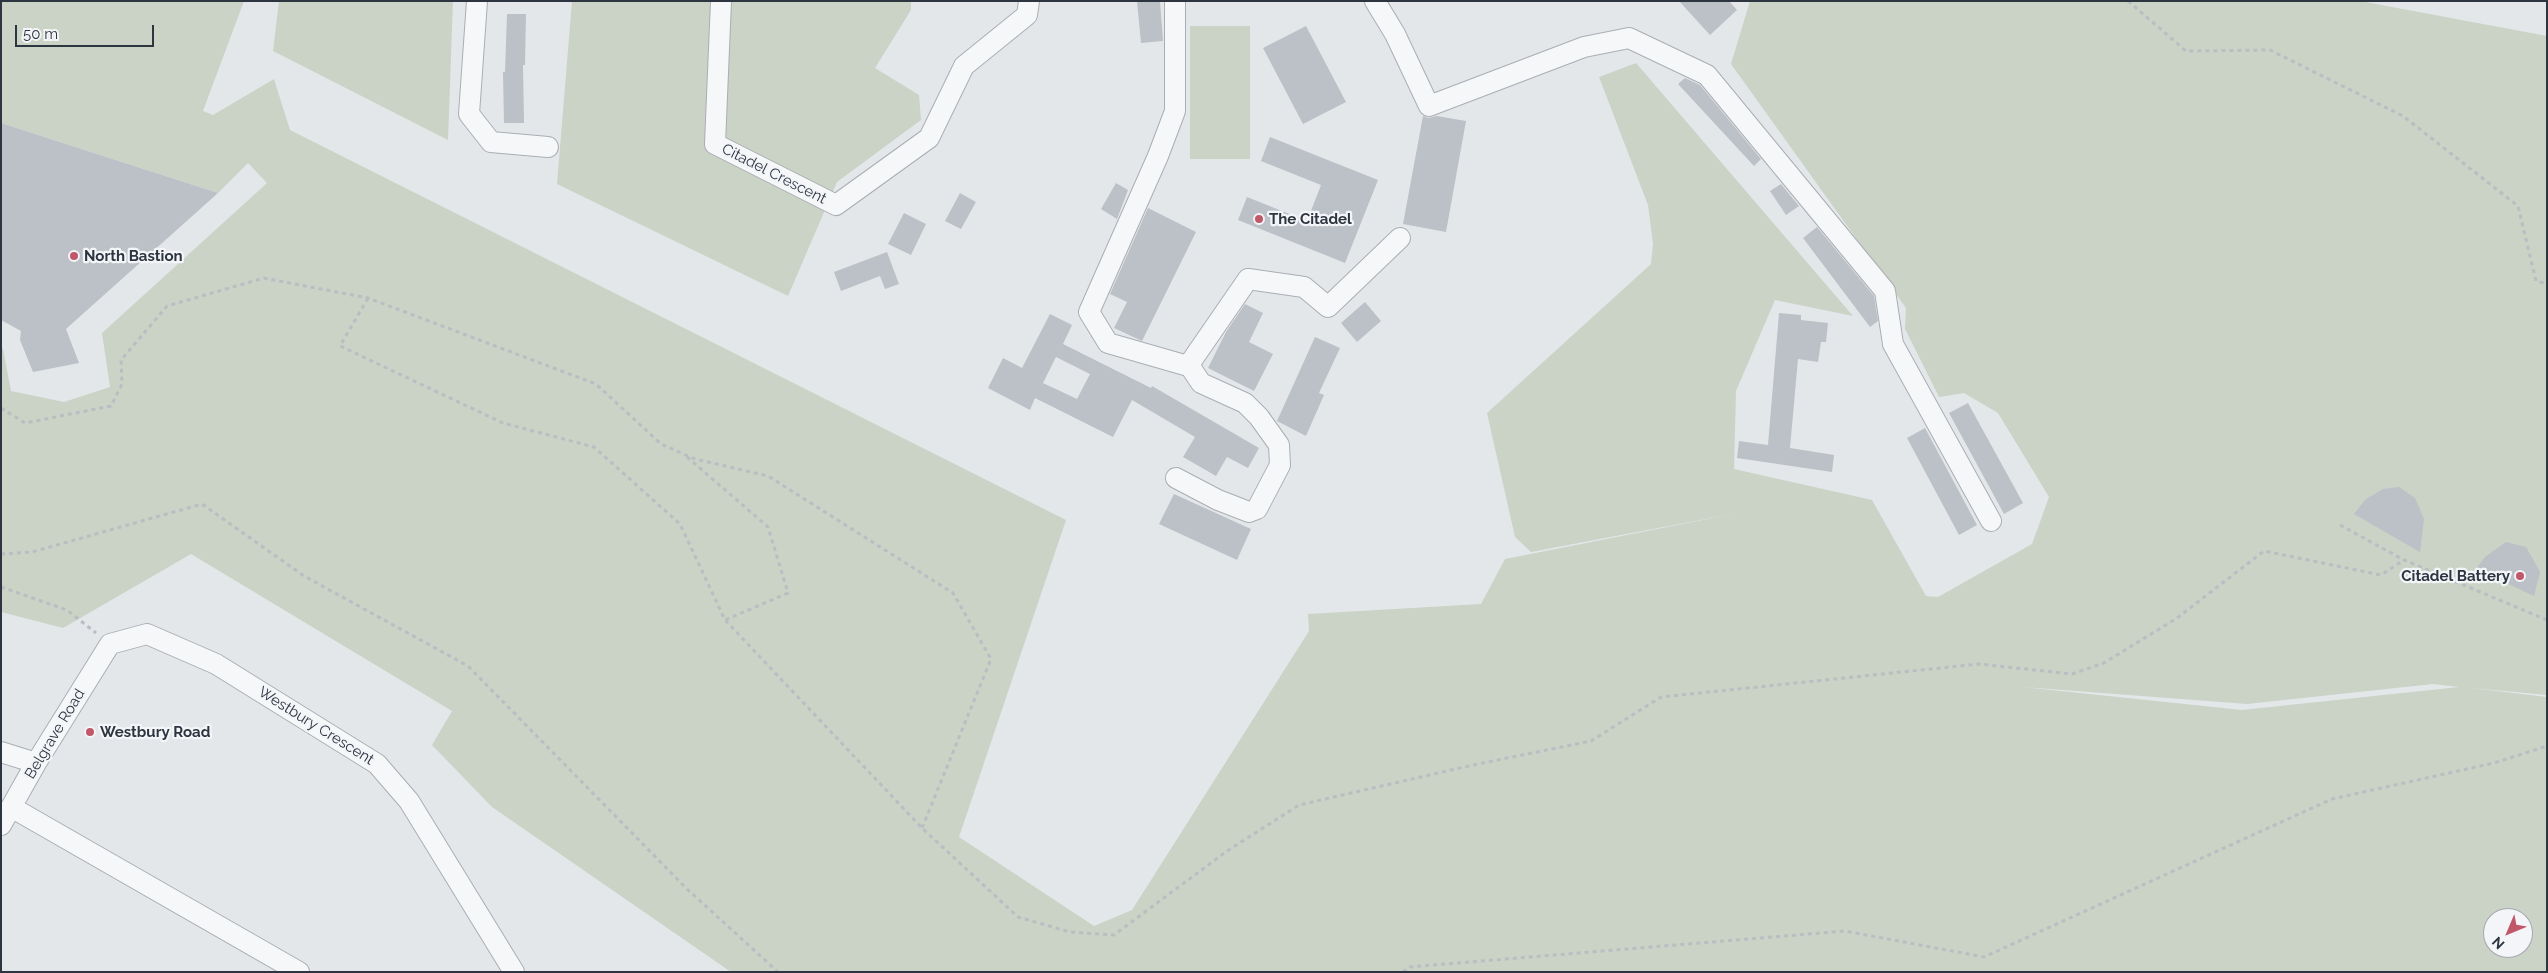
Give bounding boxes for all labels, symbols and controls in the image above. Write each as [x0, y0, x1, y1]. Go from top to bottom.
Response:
scale bar [18, 15, 156, 47]
text: 50 m [23, 25, 58, 43]
street label: Citadel Crescent [719, 140, 829, 208]
place label: The Citadel [1269, 210, 1352, 228]
marker: The Citadel [1253, 213, 1265, 225]
place label: North Bastion [84, 247, 183, 265]
marker: North Bastion [68, 250, 80, 262]
place label: Citadel Battery [2401, 567, 2510, 585]
marker: Citadel Battery [2514, 570, 2526, 582]
street label: Westbury Crescent [255, 683, 377, 769]
street label: Belgrave Road [21, 686, 89, 782]
place label: Westbury Road [100, 723, 210, 741]
marker: Westbury Road [84, 726, 96, 738]
north arrow [2483, 908, 2533, 958]
text: N [2489, 933, 2508, 952]

